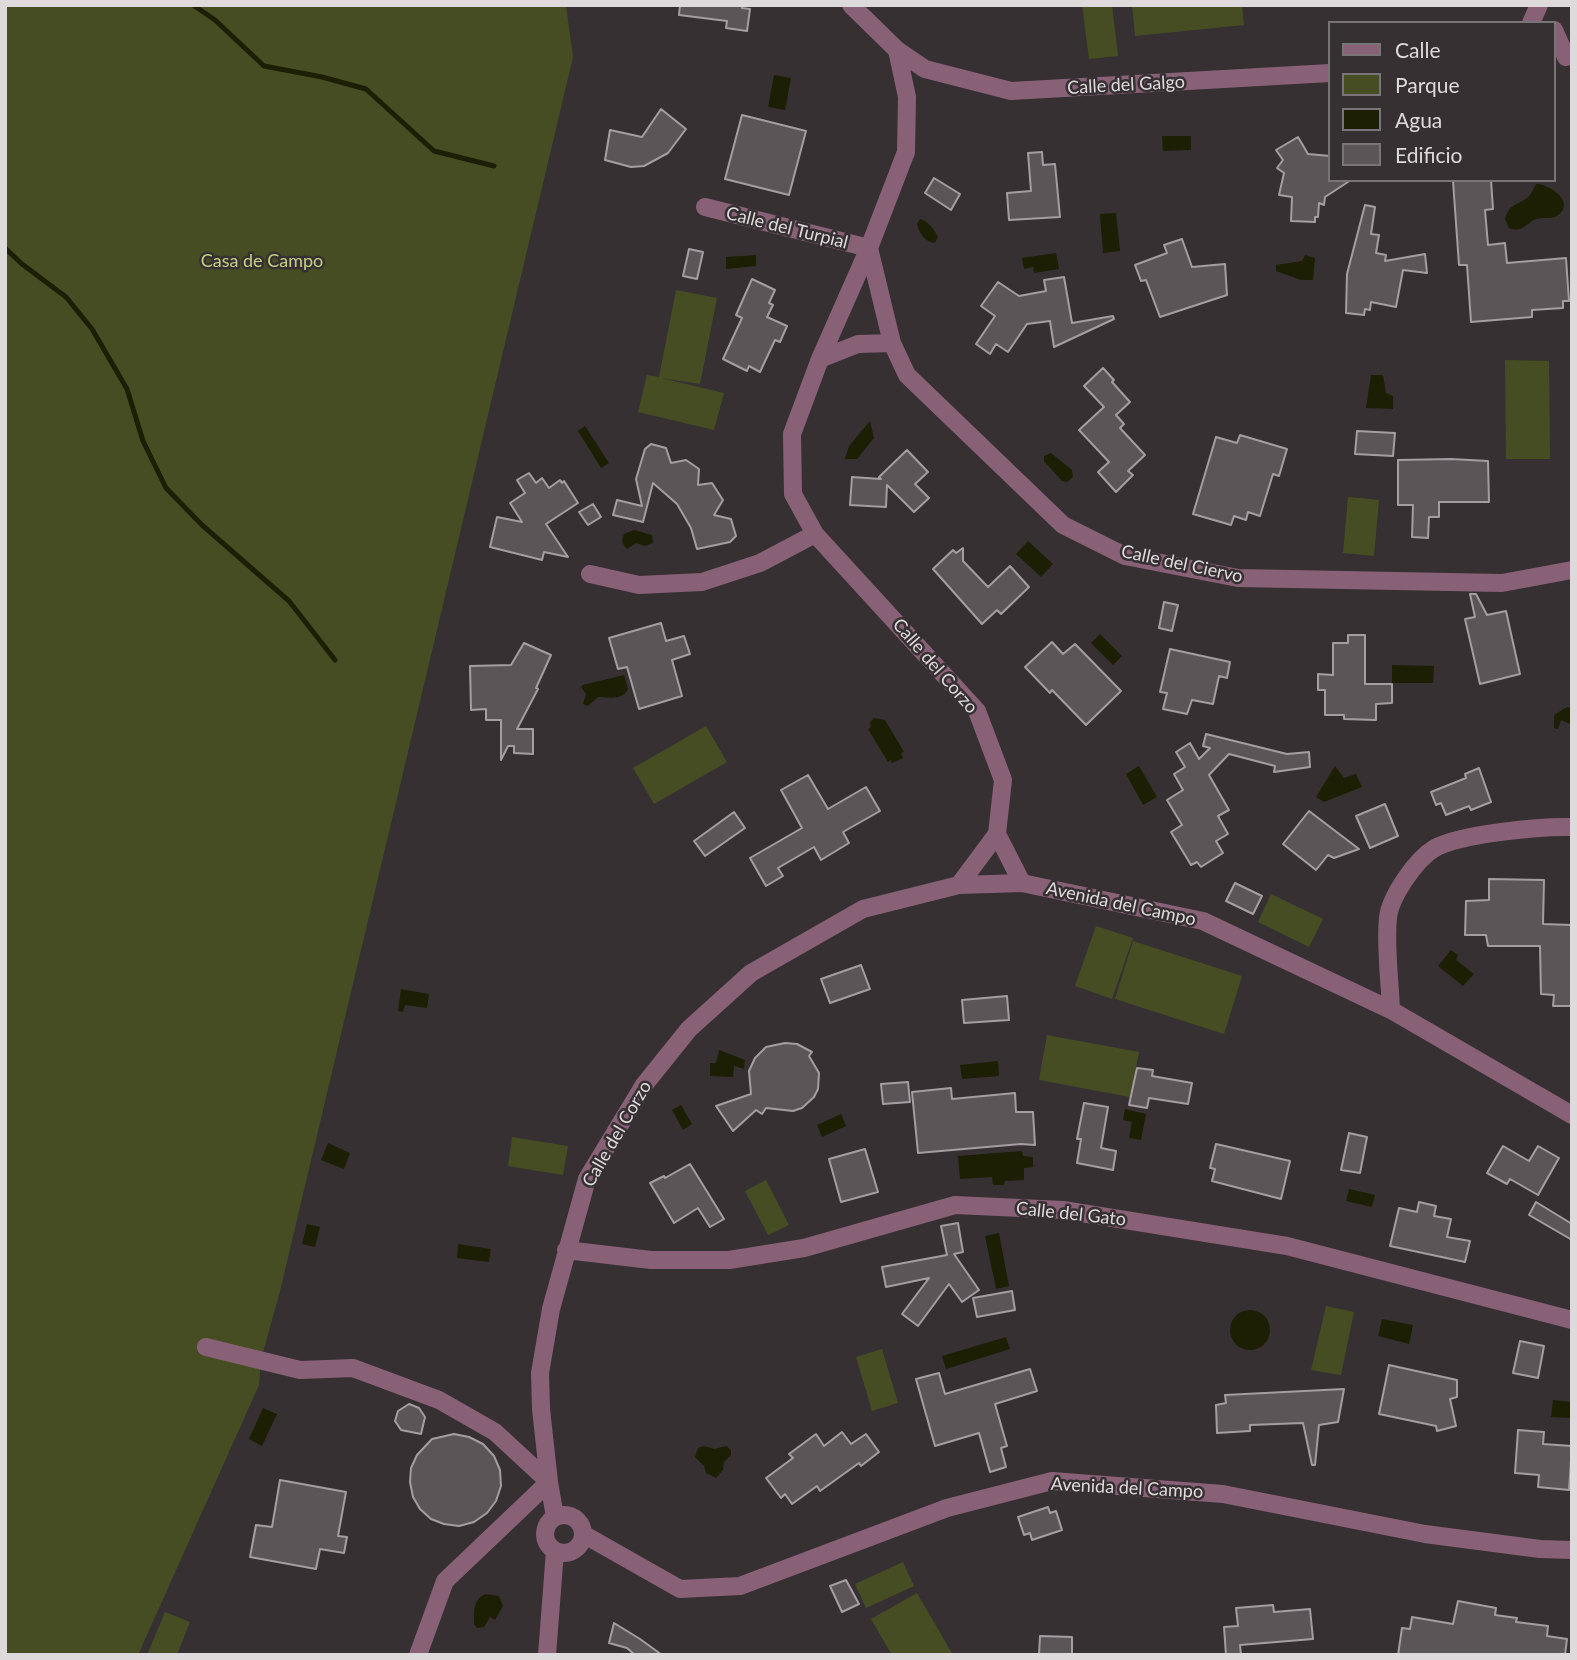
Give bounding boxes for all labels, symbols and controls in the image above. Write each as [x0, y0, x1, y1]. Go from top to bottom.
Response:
legend [1328, 21, 1556, 182]
text: Calle [1395, 37, 1440, 62]
street label: Calle del Galgo [1067, 71, 1185, 99]
text: Parque [1395, 72, 1460, 97]
text: Agua [1395, 107, 1442, 132]
text: Edificio [1395, 142, 1462, 167]
street label: Calle del Turpial [724, 202, 850, 254]
park label: Casa de Campo [201, 250, 323, 272]
street label: Calle del Ciervo [1119, 541, 1245, 587]
street label: Calle del Corzo [888, 614, 982, 718]
street label: Avenida del Campo [1044, 878, 1198, 930]
street label: Calle del Corzo [578, 1077, 656, 1191]
street label: Calle del Gato [1015, 1197, 1127, 1231]
street label: Avenida del Campo [1050, 1473, 1204, 1503]

